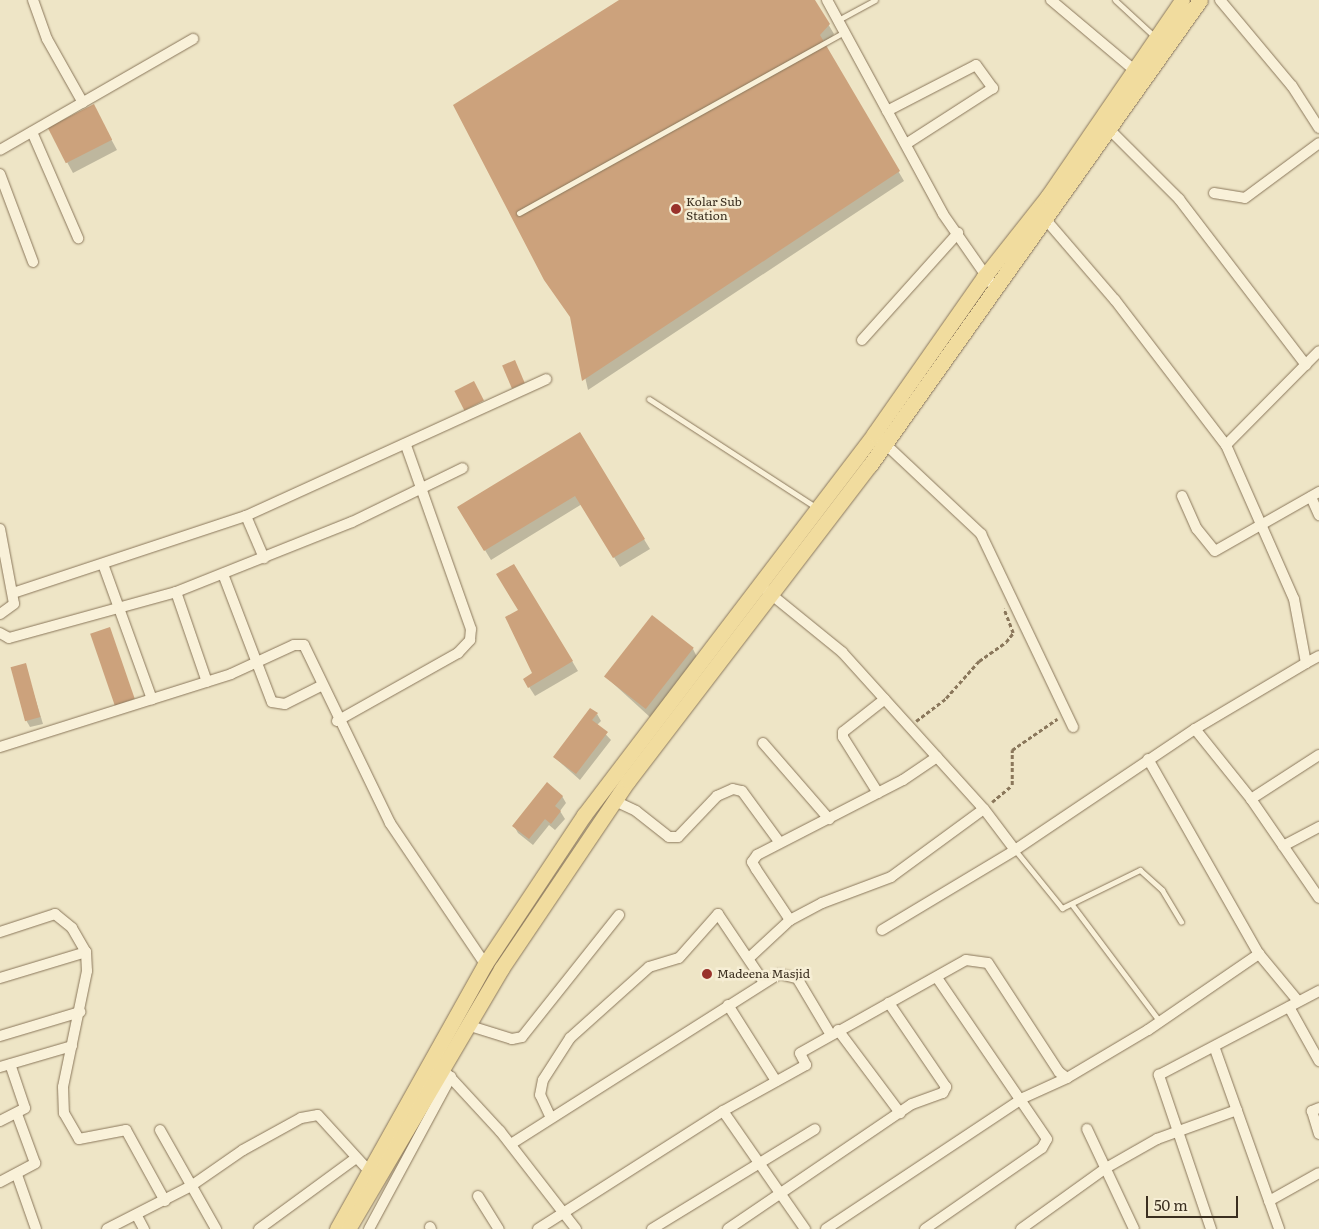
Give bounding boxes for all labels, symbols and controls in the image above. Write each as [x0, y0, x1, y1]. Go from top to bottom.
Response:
place label: Kolar Sub Station [686, 195, 742, 223]
marker: Kolar Sub Station [670, 203, 682, 215]
place label: Madeena Masjid [717, 967, 810, 981]
marker: Madeena Masjid [701, 968, 713, 980]
scale bar [1149, 1186, 1242, 1218]
text: 50 m [1154, 1193, 1188, 1216]

